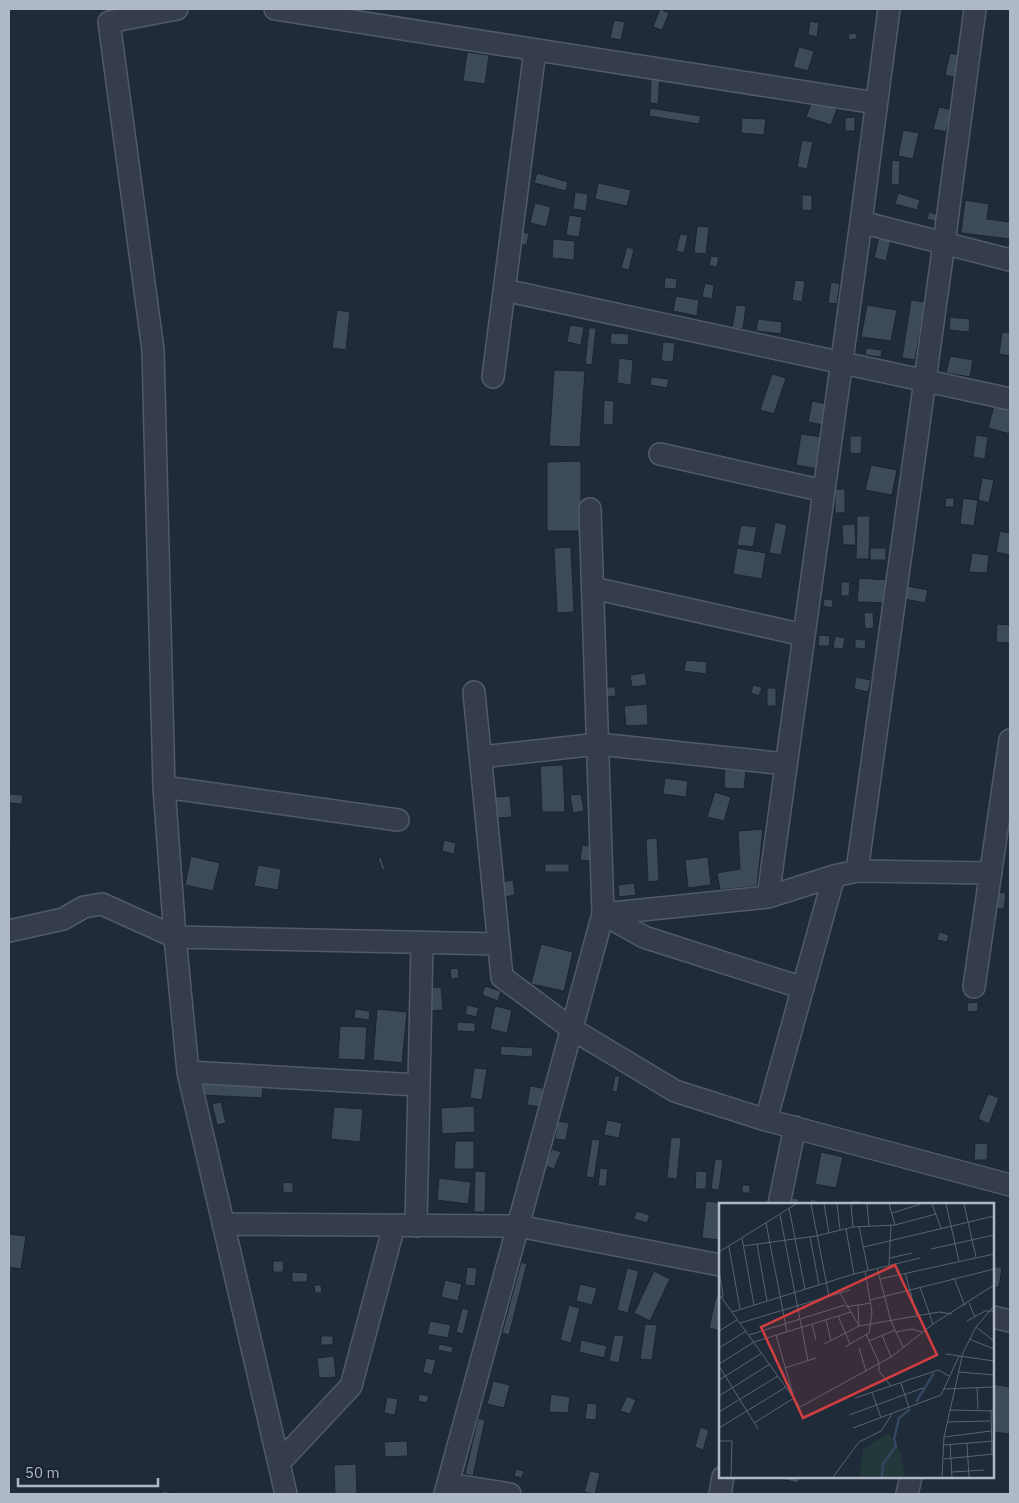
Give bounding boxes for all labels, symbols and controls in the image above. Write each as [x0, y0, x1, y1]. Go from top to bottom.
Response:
inset map [719, 1203, 994, 1478]
scale bar [18, 1456, 158, 1488]
text: 50 m [25, 1463, 60, 1482]

